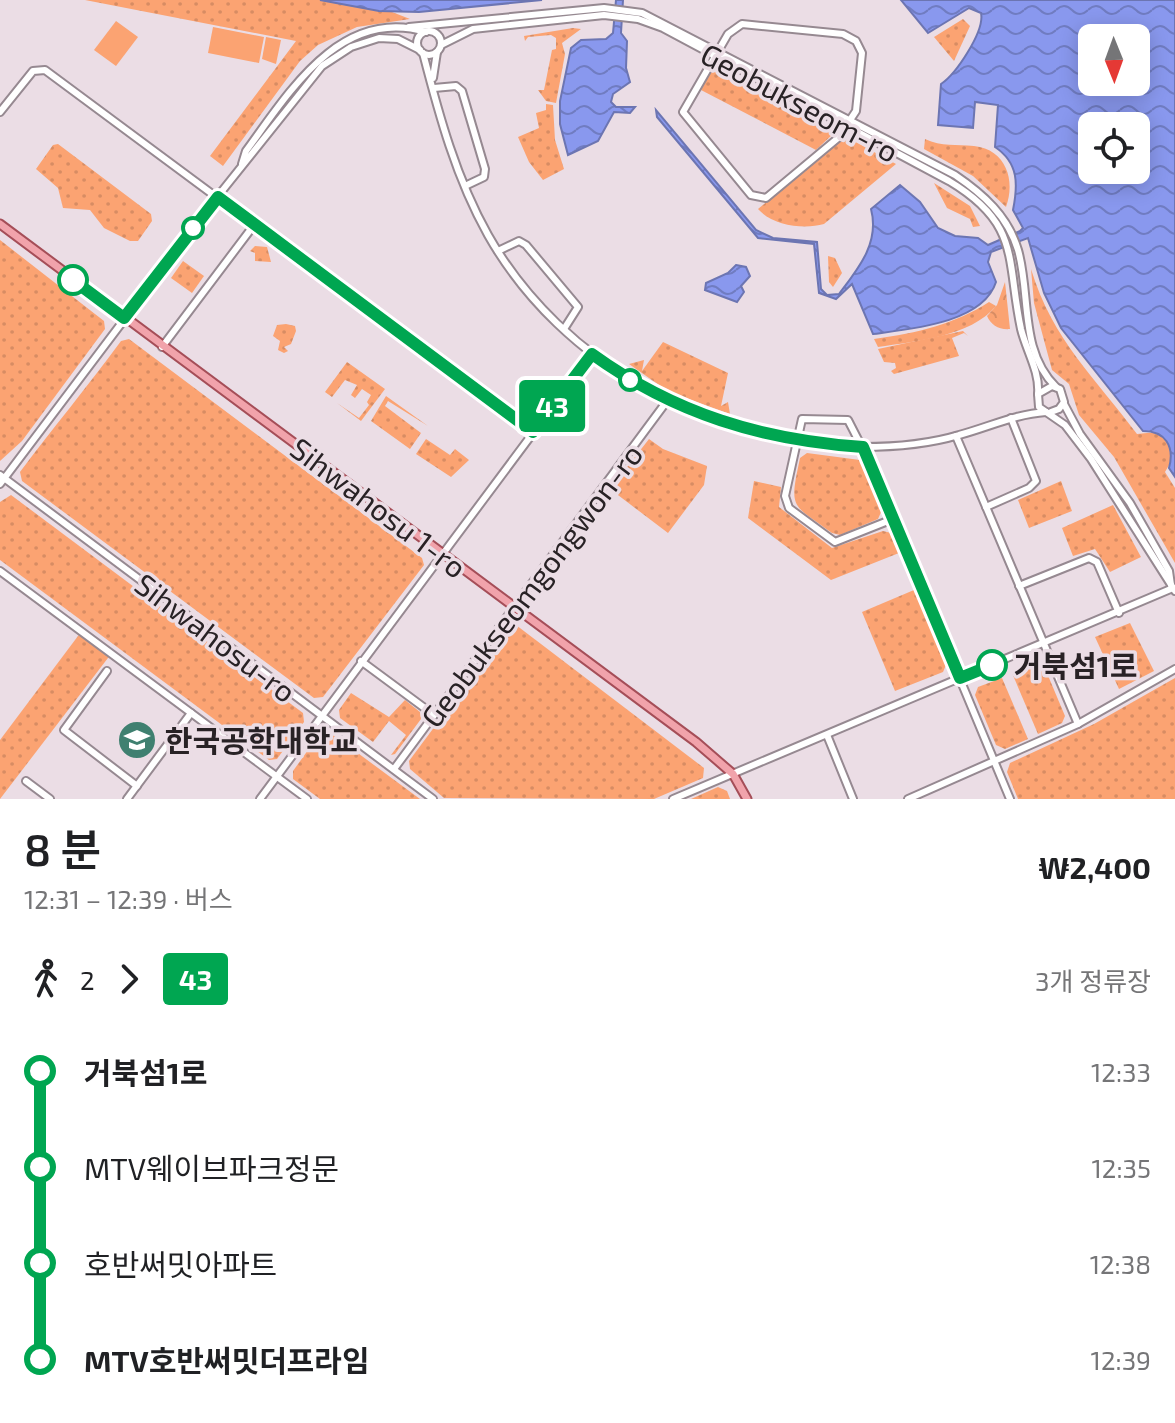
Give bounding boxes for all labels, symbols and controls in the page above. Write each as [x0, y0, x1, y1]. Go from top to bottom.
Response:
north arrow [1078, 24, 1150, 96]
map controls [1078, 24, 1150, 184]
street label: Geobukseom-ro [695, 35, 905, 169]
button: locate [1078, 112, 1150, 184]
unlabelled marker [182, 217, 204, 239]
unlabelled marker [58, 265, 88, 295]
unlabelled marker [619, 369, 641, 391]
line badge: 43 [516, 380, 588, 432]
text: 43 [535, 389, 569, 423]
street label: Sihwahosu 1-ro [284, 429, 474, 585]
street label: Geobukseomgongwon-ro [413, 436, 649, 734]
street label: Sihwahosu-ro [129, 565, 303, 709]
place label: 거북섬1로 [1014, 647, 1137, 683]
marker: 거북섬1로 [977, 650, 1007, 680]
school or university icon: 한국공학대학교 [116, 719, 158, 761]
place label: 한국공학대학교 [165, 722, 358, 758]
text: 8 분 [24, 822, 101, 875]
text: ₩2,400 [1039, 849, 1151, 885]
text: 12:31 – 12:39 · 버스 [24, 883, 233, 914]
icon: walk [24, 957, 68, 1001]
icon: forward [107, 957, 151, 1001]
text: 43 [179, 962, 212, 996]
text: 2 [80, 964, 95, 995]
text: 3개 정류장 [1035, 965, 1151, 996]
text: 거북섬1로 [84, 1054, 207, 1090]
text: 12:33 [1091, 1056, 1151, 1087]
text: MTV웨이브파크정문 [84, 1150, 339, 1186]
text: 12:35 [1092, 1152, 1151, 1183]
text: 호반써밋아파트 [84, 1246, 277, 1282]
text: 12:38 [1090, 1248, 1151, 1279]
text: MTV호반써밋더프라임 [84, 1342, 370, 1378]
text: 12:39 [1091, 1344, 1151, 1375]

